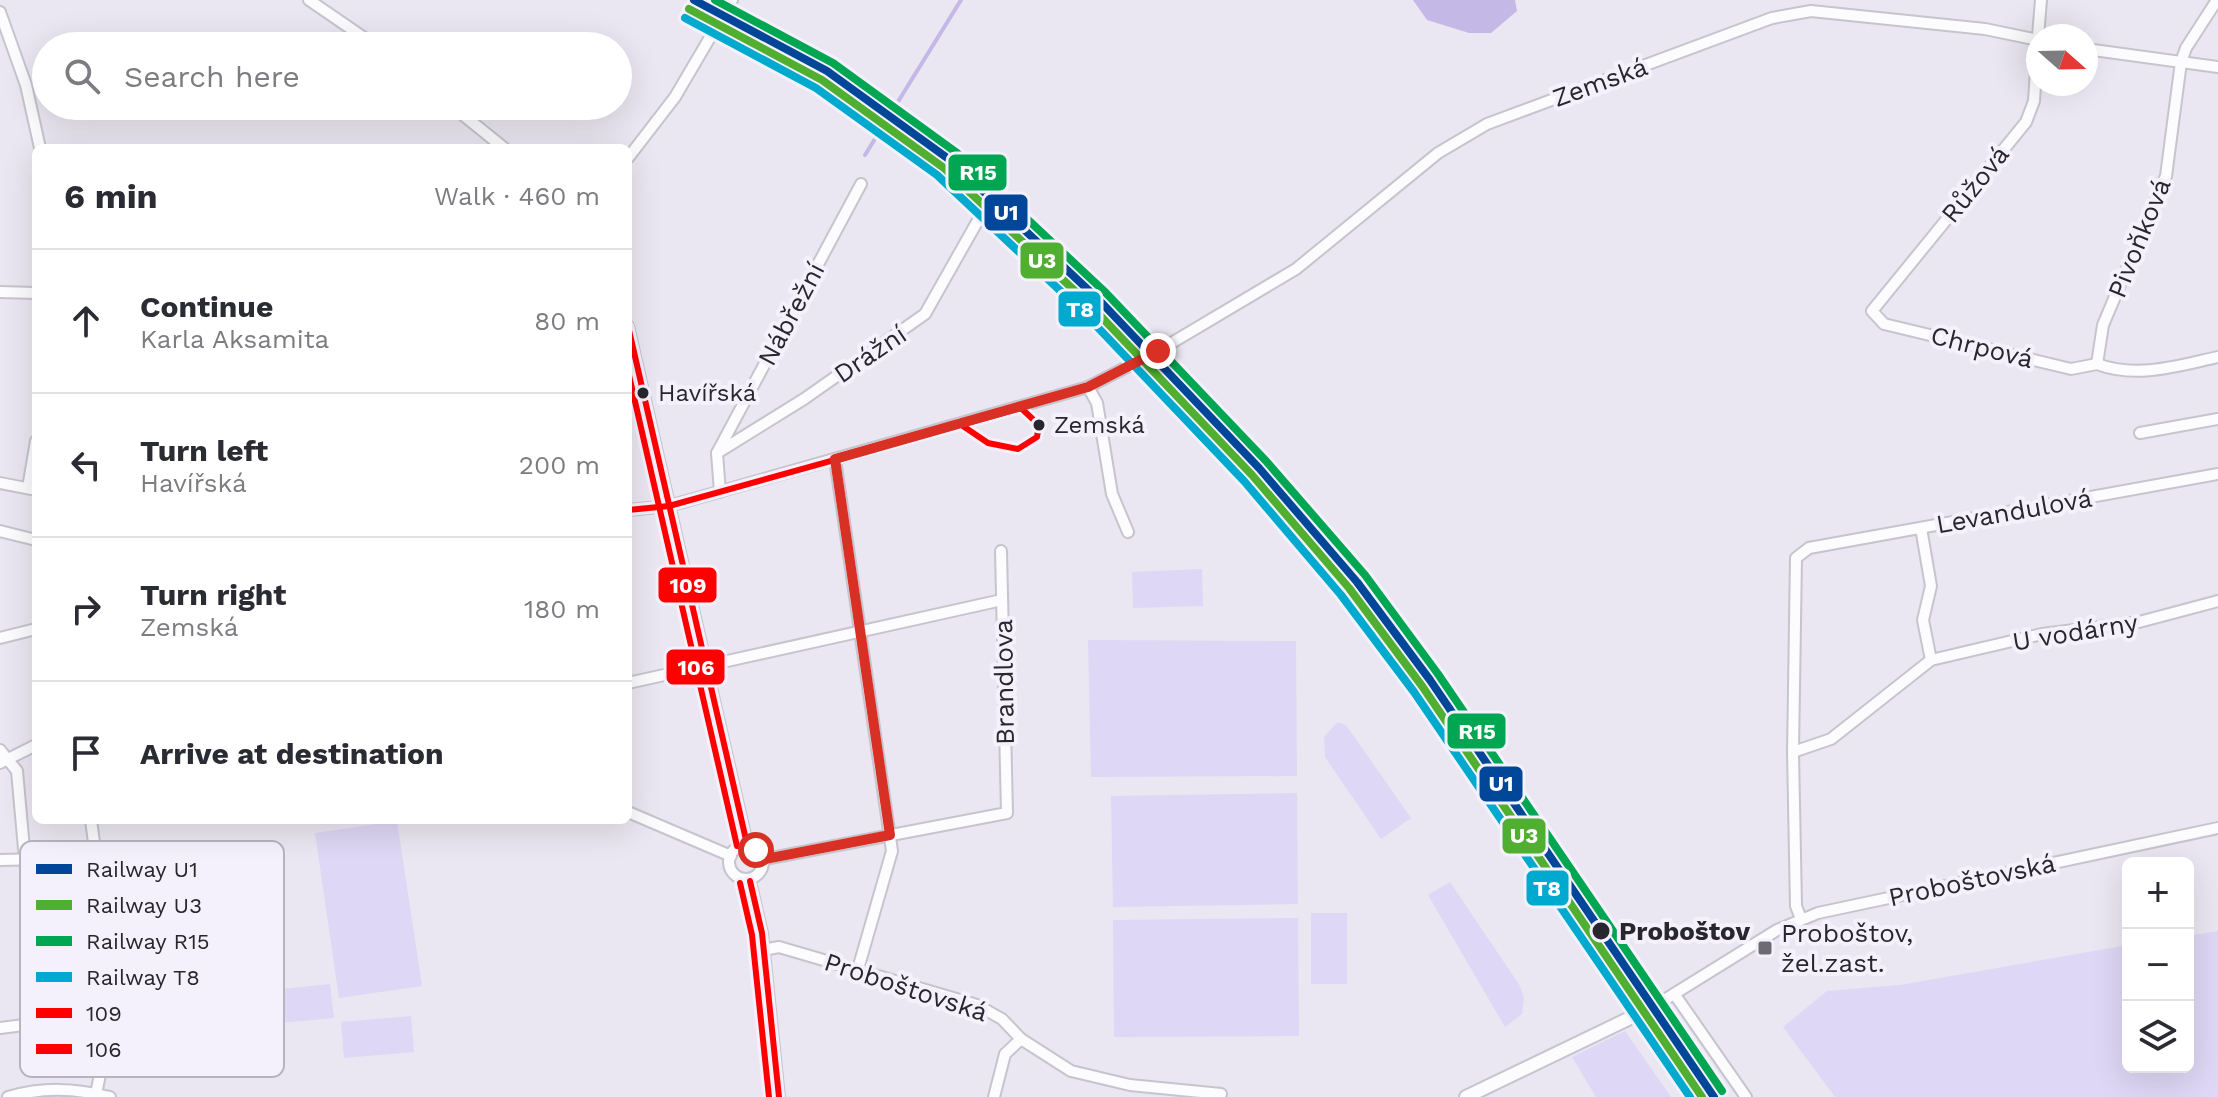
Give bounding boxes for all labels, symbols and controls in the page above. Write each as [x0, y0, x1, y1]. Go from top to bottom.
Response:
north arrow [2026, 24, 2098, 96]
search box [32, 32, 632, 120]
street label: Zemská [1549, 51, 1652, 113]
icon: search [60, 54, 104, 98]
text: Search here [124, 59, 300, 94]
street label: Růžová [1935, 139, 2015, 229]
line badge: R15 [947, 153, 1008, 192]
text: R15 [959, 160, 997, 185]
street label: Pivoňková [2102, 174, 2177, 302]
text: 6 min [64, 176, 158, 216]
text: Walk · 460 m [434, 181, 600, 211]
line badge: U1 [983, 193, 1029, 232]
text: U1 [993, 200, 1019, 225]
line badge: U3 [1019, 241, 1065, 280]
text: U3 [1028, 248, 1056, 273]
street label: Nábřežní [751, 257, 831, 371]
text: Continue [140, 289, 273, 324]
line badge: T8 [1057, 290, 1102, 328]
text: T8 [1066, 297, 1094, 322]
icon: ahead [64, 299, 108, 343]
text: 80 m [534, 306, 600, 336]
street label: Drážní [828, 319, 912, 389]
street label: Chrpová [1928, 320, 2037, 374]
text: Karla Aksamita [140, 324, 329, 354]
route end [1140, 333, 1176, 369]
place label: Havířská [658, 379, 756, 407]
marker: Havířská [635, 385, 651, 401]
place label: Zemská [1054, 411, 1145, 439]
marker: Zemská [1031, 417, 1047, 433]
text: Turn left [140, 433, 268, 468]
icon: left [64, 443, 108, 487]
text: 200 m [519, 450, 600, 480]
text: Havířská [140, 468, 247, 498]
street label: Levandulová [1934, 482, 2094, 539]
line badge: 109 [657, 566, 718, 604]
text: 109 [669, 573, 707, 598]
text: Turn right [140, 577, 286, 612]
icon: right [64, 587, 108, 631]
text: 180 m [524, 594, 600, 624]
street label: U vodárny [2010, 607, 2140, 657]
text: Zemská [140, 612, 238, 642]
street label: Brandlova [988, 619, 1020, 745]
line badge: 106 [665, 648, 726, 686]
text: 106 [677, 655, 715, 680]
line badge: R15 [1446, 712, 1507, 750]
text: R15 [1458, 719, 1496, 744]
icon: arrive [64, 731, 108, 775]
text: Arrive at destination [140, 736, 444, 771]
line badge: U1 [1478, 765, 1524, 803]
text: U1 [1488, 771, 1514, 796]
line badge: U3 [1501, 817, 1547, 855]
text: U3 [1510, 823, 1538, 848]
route start [738, 832, 774, 868]
legend [20, 841, 284, 1077]
street label: Proboštovská [1886, 848, 2058, 912]
text: Railway U1 [86, 857, 198, 882]
map controls [2122, 857, 2194, 1073]
button: + [2122, 857, 2194, 929]
line badge: T8 [1525, 869, 1570, 907]
text: T8 [1533, 876, 1561, 901]
text: Railway U3 [86, 893, 202, 918]
place label: Proboštov [1619, 916, 1750, 946]
place label: Proboštov, žel.zast. [1781, 918, 1913, 978]
marker: Proboštov [1590, 920, 1612, 942]
text: Railway R15 [86, 929, 210, 954]
button: − [2122, 929, 2194, 1001]
marker: Proboštov, žel.zast. [1756, 939, 1774, 957]
street label: Proboštovská [821, 946, 992, 1028]
text: Railway T8 [86, 965, 200, 990]
text: 109 [86, 1001, 122, 1026]
button: layers [2122, 1001, 2194, 1073]
text: 106 [86, 1037, 122, 1062]

